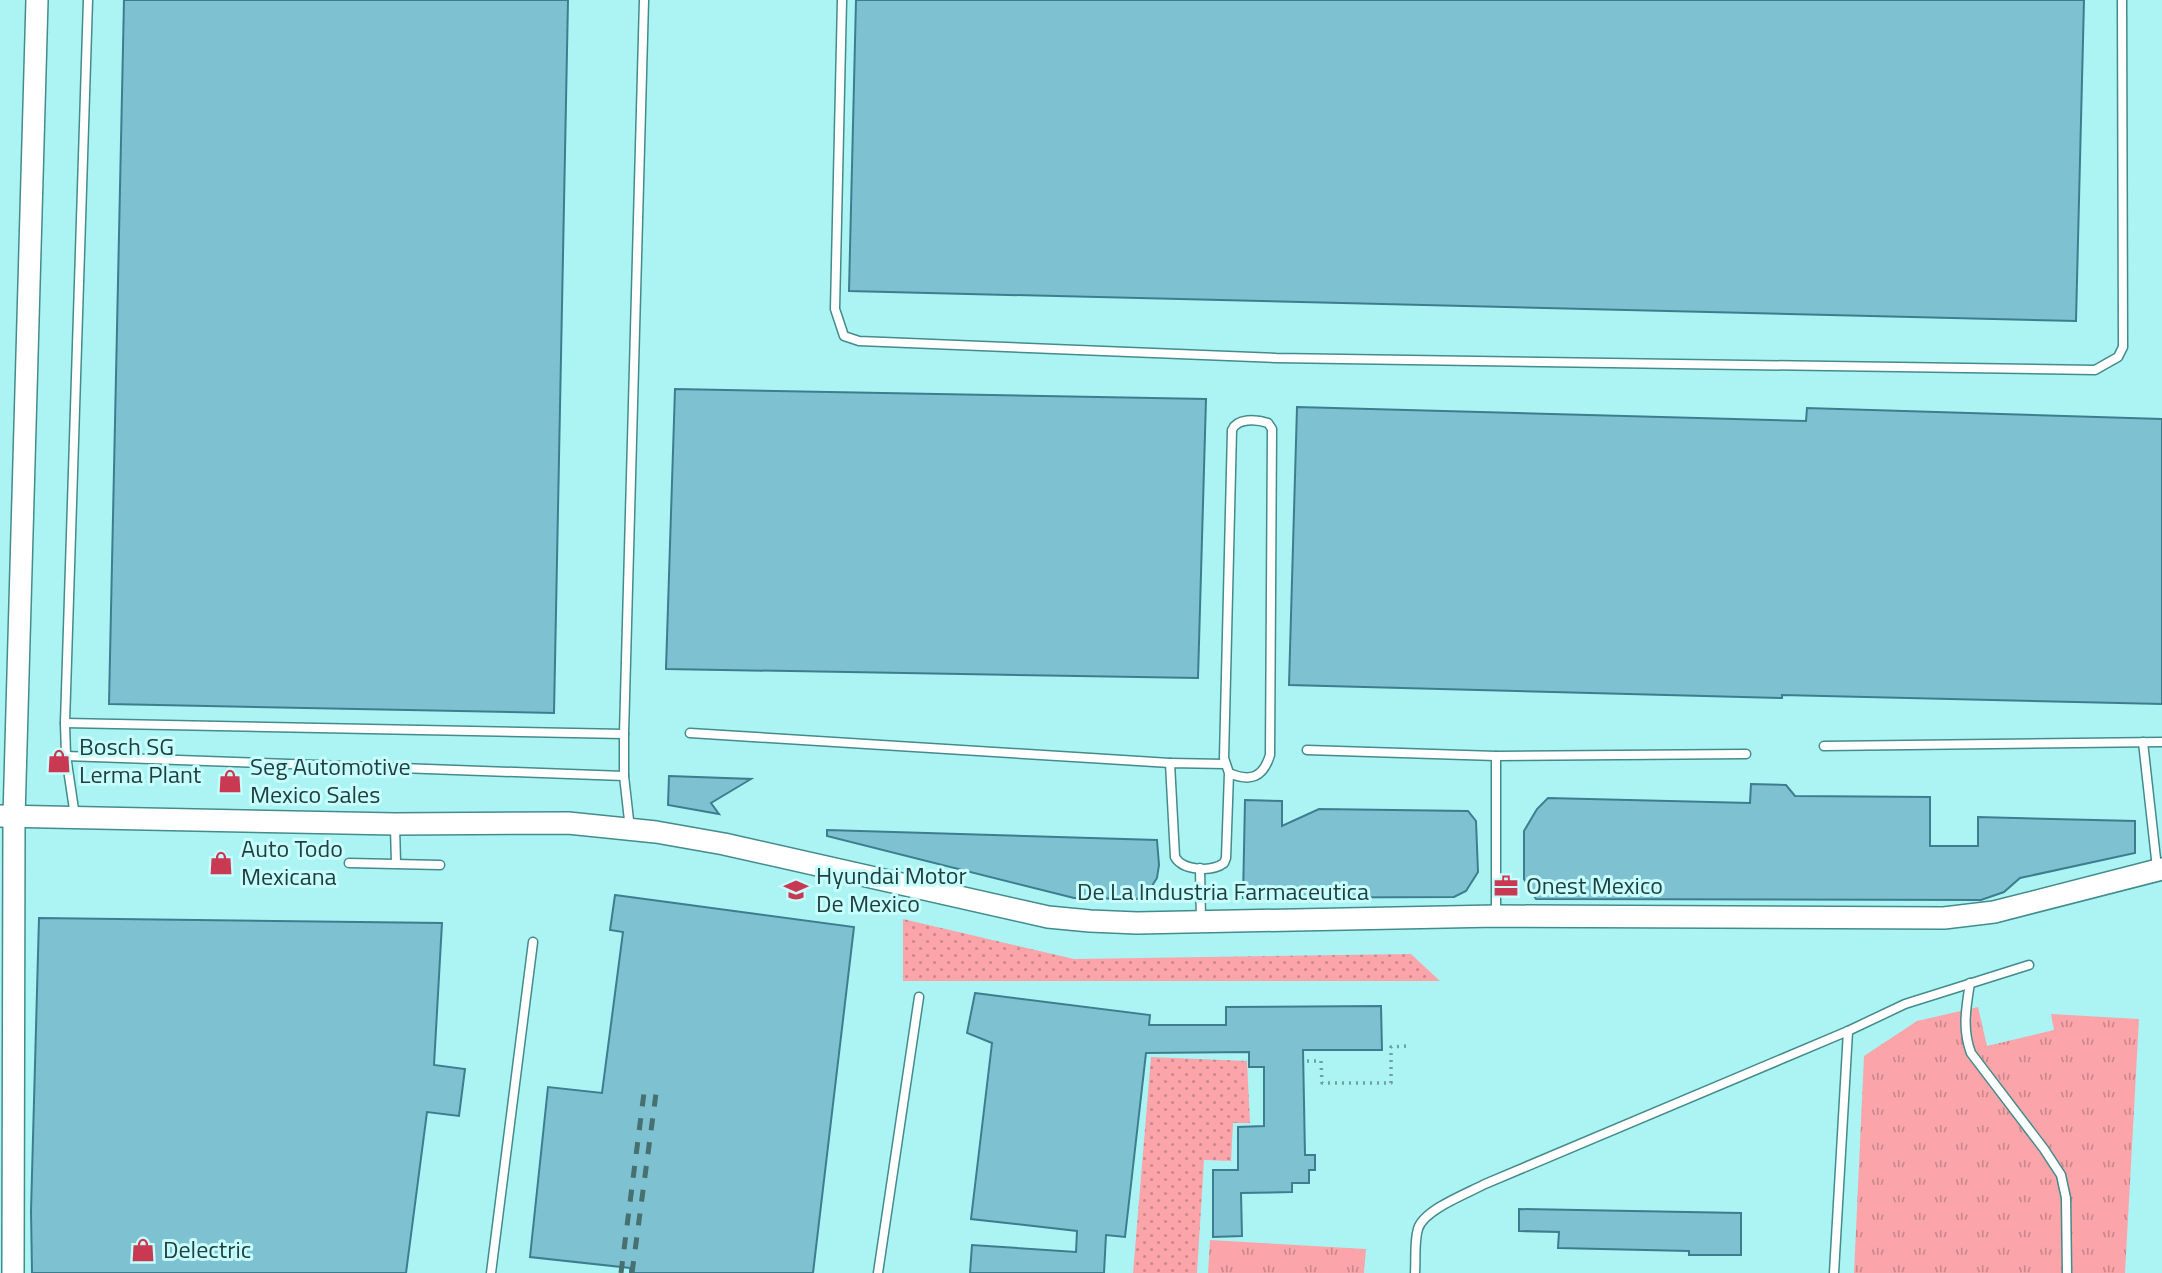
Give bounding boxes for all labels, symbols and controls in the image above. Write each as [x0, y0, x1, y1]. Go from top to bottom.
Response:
place label: Bosch SG Lerma Plant [79, 728, 202, 792]
shop icon: Bosch SG Lerma Plant [45, 747, 73, 775]
place label: Seg Automotive Mexico Sales [250, 748, 411, 812]
shop icon: Seg Automotive Mexico Sales [216, 767, 244, 795]
place label: Auto Todo Mexicana [241, 830, 343, 894]
shop icon: Auto Todo Mexicana [207, 849, 235, 877]
place label: Hyundai Motor De Mexico [816, 857, 967, 921]
place label: Onest Mexico [1526, 867, 1663, 903]
office icon: Onest Mexico [1492, 872, 1520, 900]
street label: De La Industria Farmaceutica [1077, 873, 1369, 909]
school or university icon: Hyundai Motor De Mexico [782, 876, 810, 904]
place label: Delectric [163, 1231, 251, 1267]
shop icon: Delectric [129, 1236, 157, 1264]

